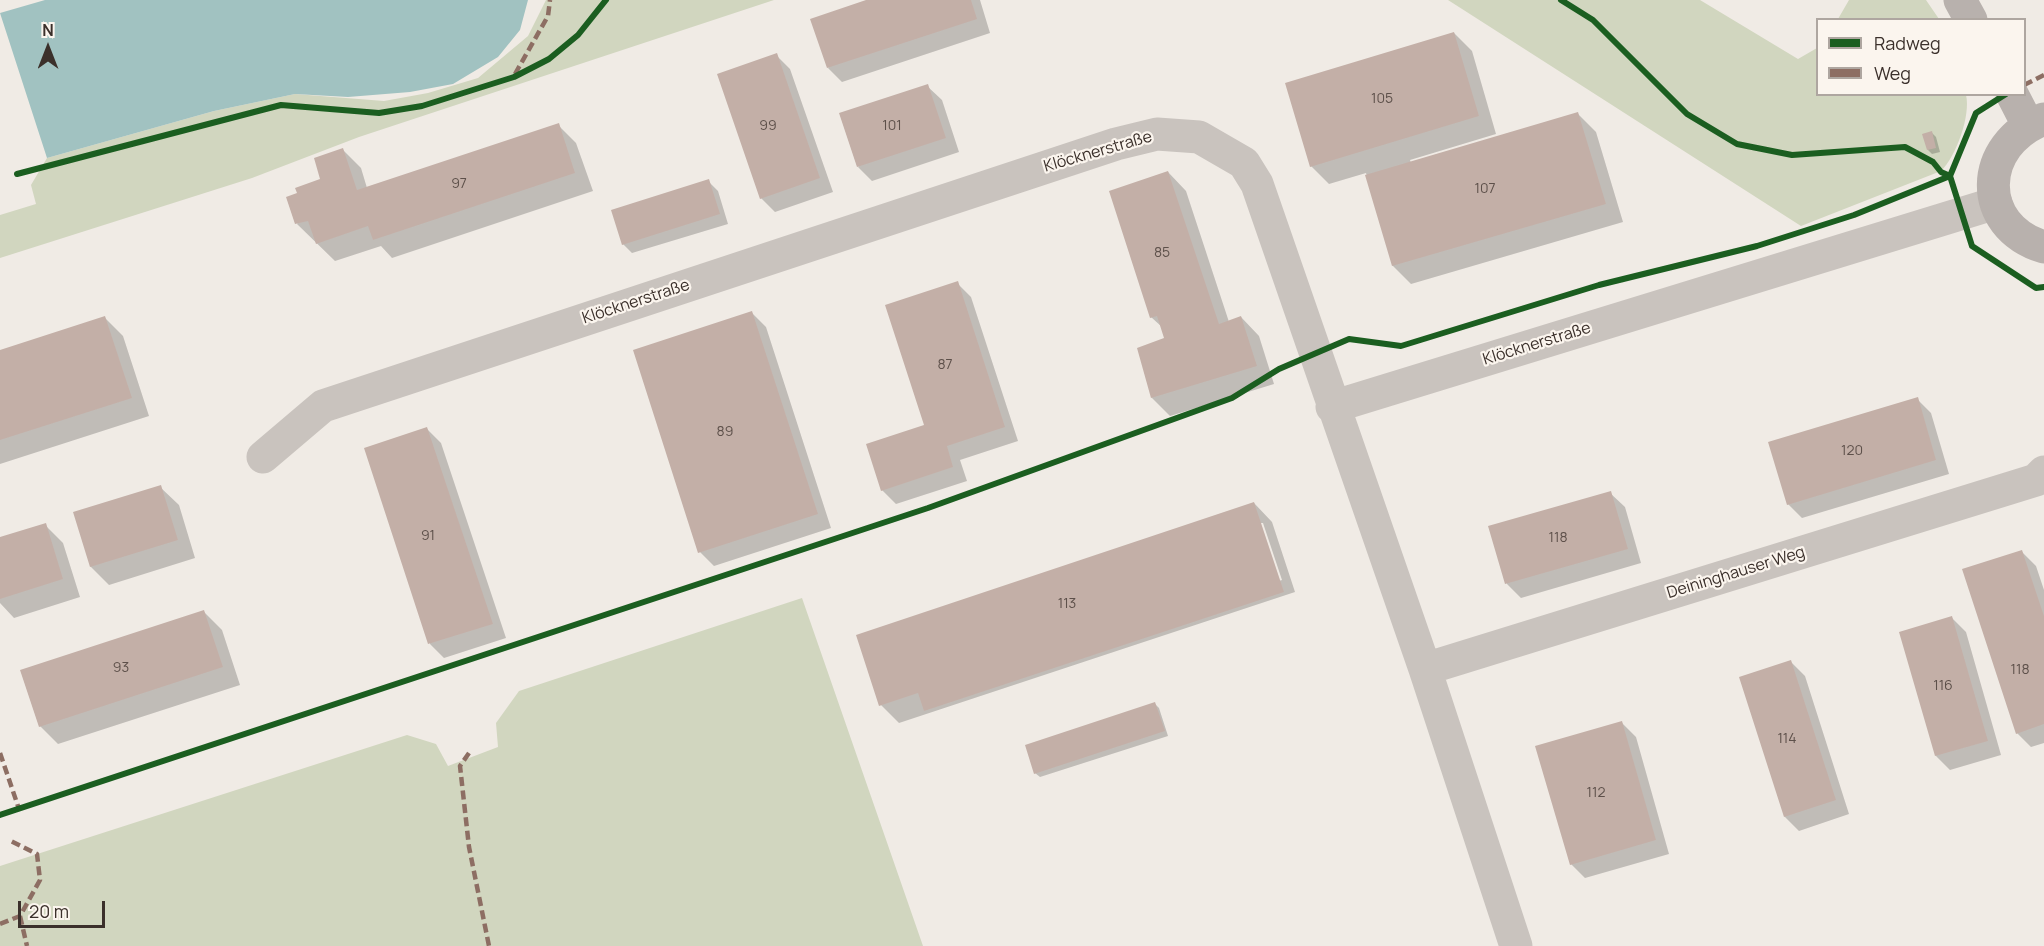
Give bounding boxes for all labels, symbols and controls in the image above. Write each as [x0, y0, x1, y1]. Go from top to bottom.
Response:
north arrow [18, 18, 78, 78]
legend [1816, 18, 2026, 96]
text: N [42, 19, 54, 41]
text: Radweg [1874, 31, 1941, 55]
text: Weg [1874, 61, 1911, 85]
house number: 105 [1371, 91, 1393, 107]
house number: 99 [759, 118, 777, 134]
house number: 101 [882, 118, 902, 134]
street label: Klöcknerstraße [1042, 127, 1154, 177]
house number: 97 [451, 176, 467, 192]
house number: 107 [1474, 181, 1496, 197]
house number: 85 [1154, 245, 1170, 261]
street label: Klöcknerstraße [580, 276, 692, 328]
street label: Klöcknerstraße [1481, 318, 1593, 370]
house number: 87 [937, 357, 953, 373]
house number: 89 [717, 424, 733, 440]
house number: 120 [1841, 443, 1863, 459]
house number: 91 [421, 528, 435, 544]
house number: 118 [1548, 530, 1568, 546]
street label: Deininghauser Weg [1665, 543, 1807, 603]
house number: 113 [1058, 596, 1076, 612]
house number: 93 [113, 660, 129, 676]
house number: 118 [2010, 662, 2030, 678]
house number: 116 [1933, 678, 1953, 694]
house number: 114 [1777, 731, 1797, 747]
house number: 112 [1587, 785, 1605, 801]
scale bar [21, 889, 108, 927]
text: 20 m [29, 899, 69, 923]

